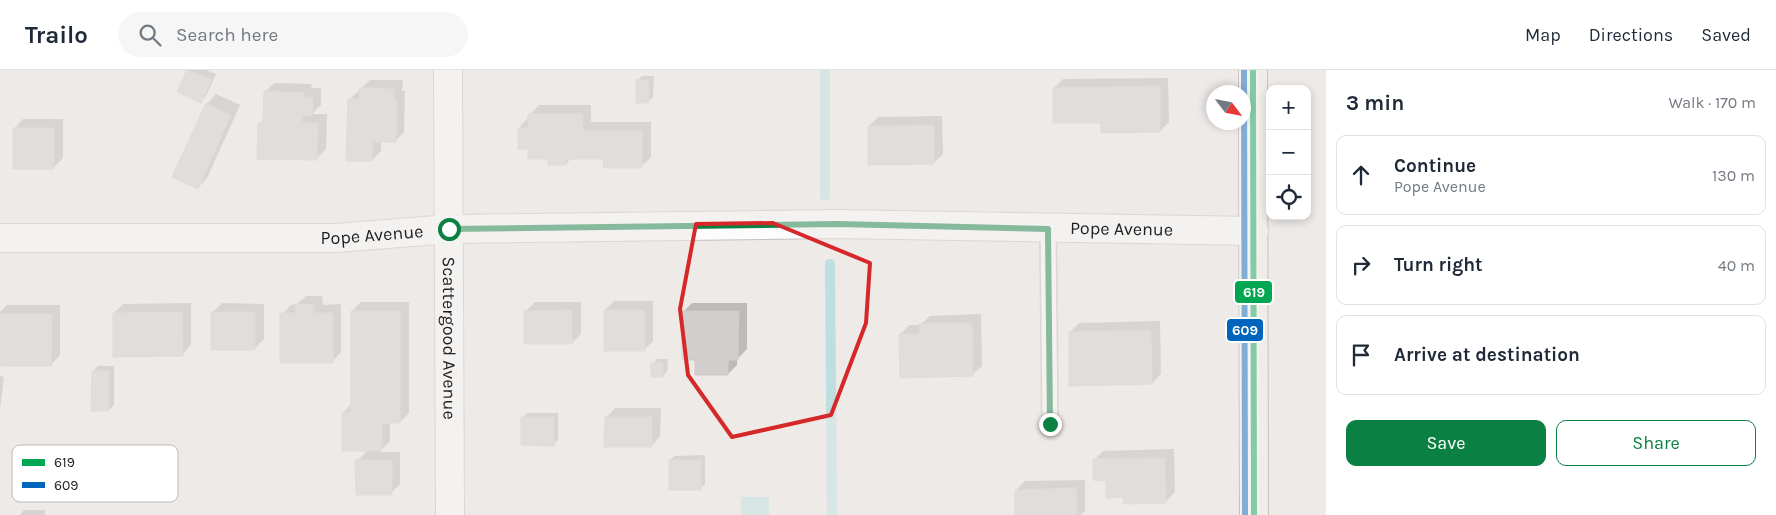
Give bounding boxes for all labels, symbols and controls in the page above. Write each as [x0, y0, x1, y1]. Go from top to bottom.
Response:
search box [118, 12, 468, 57]
text: Trailo [25, 21, 88, 49]
icon: search [136, 21, 164, 49]
text: Search here [176, 24, 278, 46]
text: Map [1525, 24, 1561, 46]
text: Directions [1589, 24, 1673, 46]
text: Saved [1701, 24, 1751, 46]
north arrow [1206, 85, 1251, 130]
map controls [1266, 85, 1311, 220]
button: + [1266, 85, 1311, 130]
text: 3 min [1346, 91, 1404, 115]
text: Walk · 170 m [1668, 93, 1756, 112]
button: − [1266, 130, 1311, 175]
text: Continue [1394, 155, 1476, 177]
icon: ahead [1347, 161, 1375, 189]
text: 130 m [1712, 166, 1755, 185]
button: locate [1266, 175, 1311, 220]
text: Pope Avenue [1394, 177, 1486, 196]
street label: Pope Avenue [1070, 217, 1173, 241]
route start [438, 218, 461, 241]
street label: Pope Avenue [320, 220, 424, 249]
icon: right [1347, 251, 1375, 279]
text: Turn right [1394, 254, 1483, 276]
street label: Scattergood Avenue [438, 256, 461, 420]
text: 40 m [1718, 256, 1755, 275]
line badge: 619 [1234, 280, 1273, 304]
text: 619 [1243, 284, 1265, 301]
line badge: 609 [1226, 318, 1264, 342]
text: 609 [1232, 322, 1258, 339]
icon: arrive [1347, 341, 1375, 369]
text: Arrive at destination [1394, 344, 1580, 366]
route end [1039, 413, 1062, 436]
button: Save [1346, 420, 1546, 466]
button: Share [1556, 420, 1756, 466]
legend [12, 445, 178, 502]
text: 619 [54, 454, 75, 471]
text: 609 [54, 477, 78, 494]

